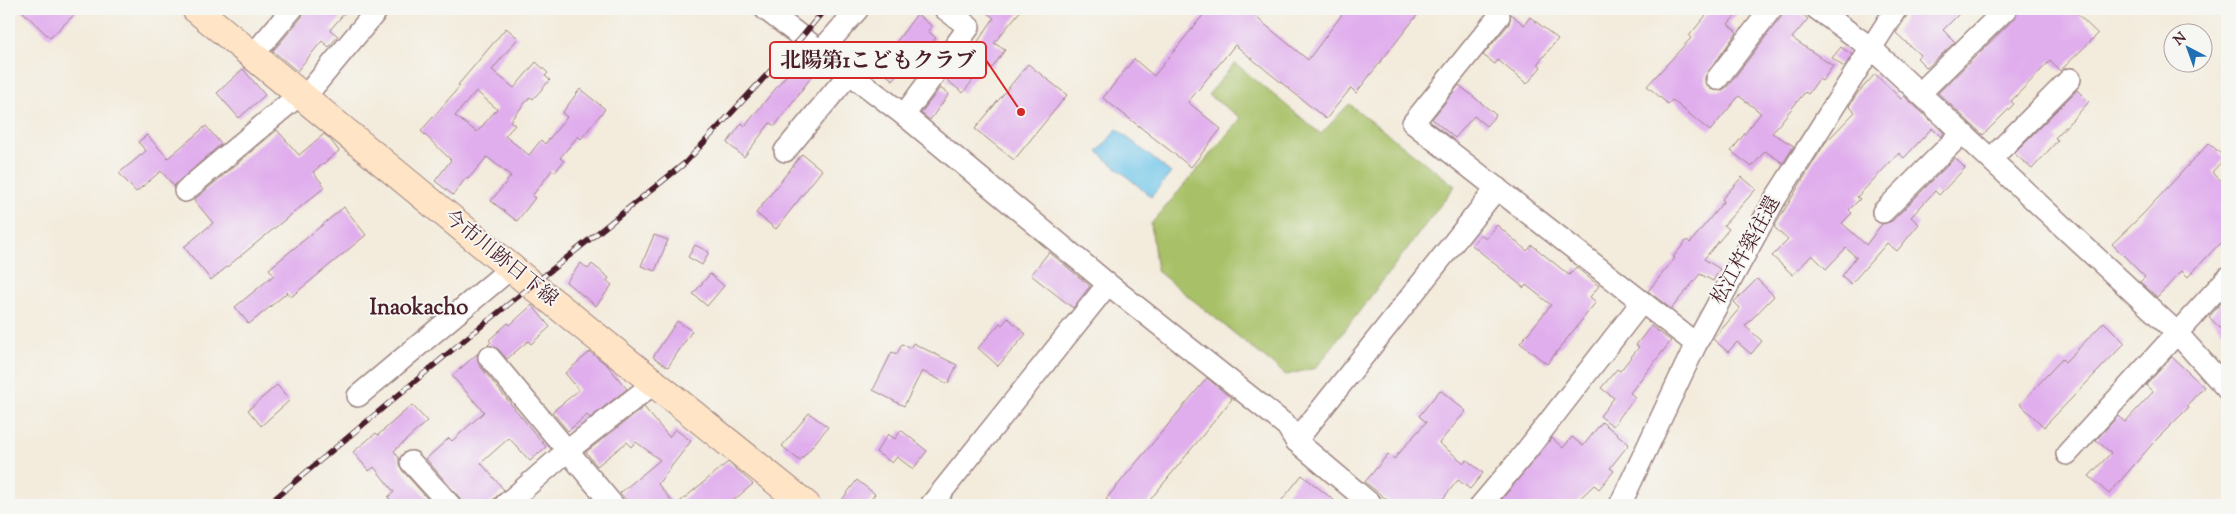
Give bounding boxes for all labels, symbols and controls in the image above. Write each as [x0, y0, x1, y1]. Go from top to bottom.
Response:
north arrow [2164, 22, 2214, 72]
text: N [2170, 28, 2192, 51]
callout: 北陽第1こどもクラブ [770, 42, 986, 78]
text: 北陽第1こどもクラブ [780, 47, 976, 77]
street label: 松江杵築往還 [1705, 191, 1789, 311]
street label: 今市川跡日下線 [436, 204, 564, 314]
district label: Inaokacho [370, 293, 468, 325]

